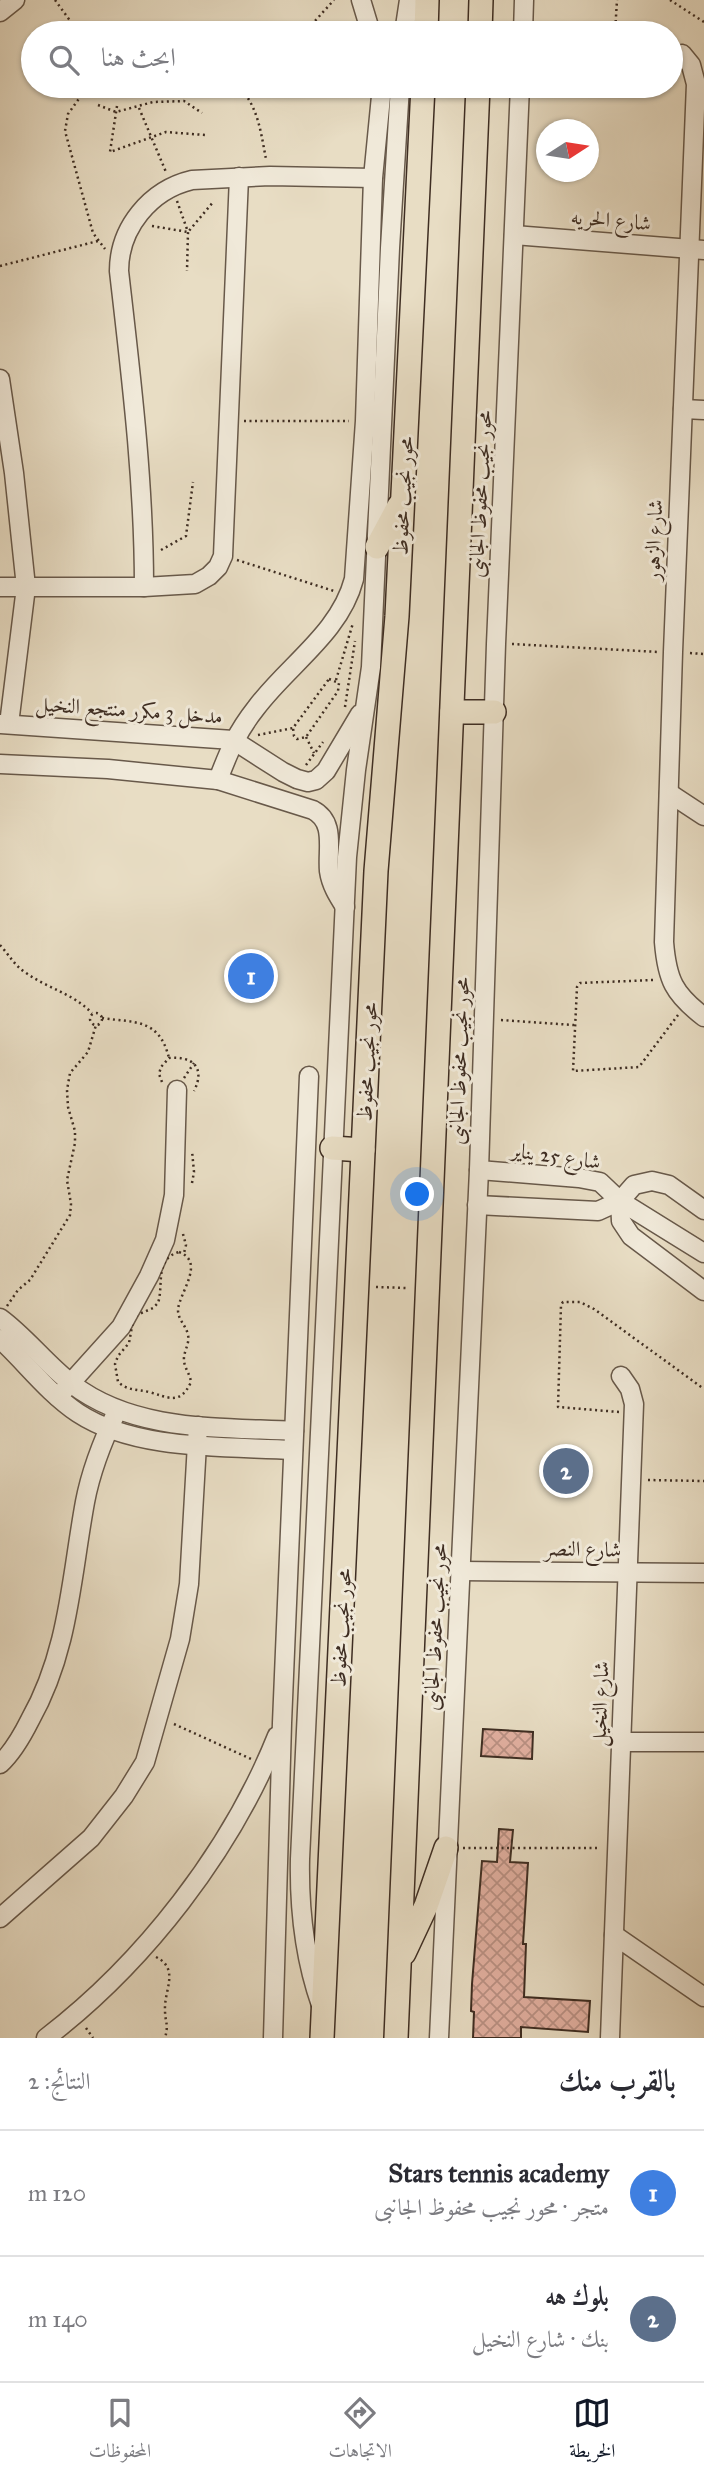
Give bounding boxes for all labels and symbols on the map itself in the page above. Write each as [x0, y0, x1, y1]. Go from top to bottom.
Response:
north arrow [536, 119, 599, 182]
street label: شارع الحريه [569, 204, 652, 241]
street label: محور نجيب محفوظ الجانبى [463, 409, 499, 578]
street label: محور نجيب محفوظ [387, 436, 420, 556]
street label: شارع الزهور [640, 499, 673, 583]
street label: مدخل 3 مكرر منتجع النخيل [34, 690, 223, 735]
pin: 1 [228, 950, 274, 1002]
street label: محور نجيب محفوظ الجانبى [443, 977, 477, 1145]
street label: محور نجيب محفوظ [351, 1002, 384, 1122]
street label: شارع 25 يناير [507, 1137, 602, 1180]
your location [400, 1177, 434, 1211]
pin: 2 [543, 1445, 589, 1497]
street label: شارع النصر [542, 1535, 622, 1568]
street label: محور نجيب محفوظ الجانبى [418, 1542, 454, 1711]
street label: محور نجيب محفوظ [325, 1568, 358, 1688]
street label: شارع النخيل [586, 1661, 619, 1748]

